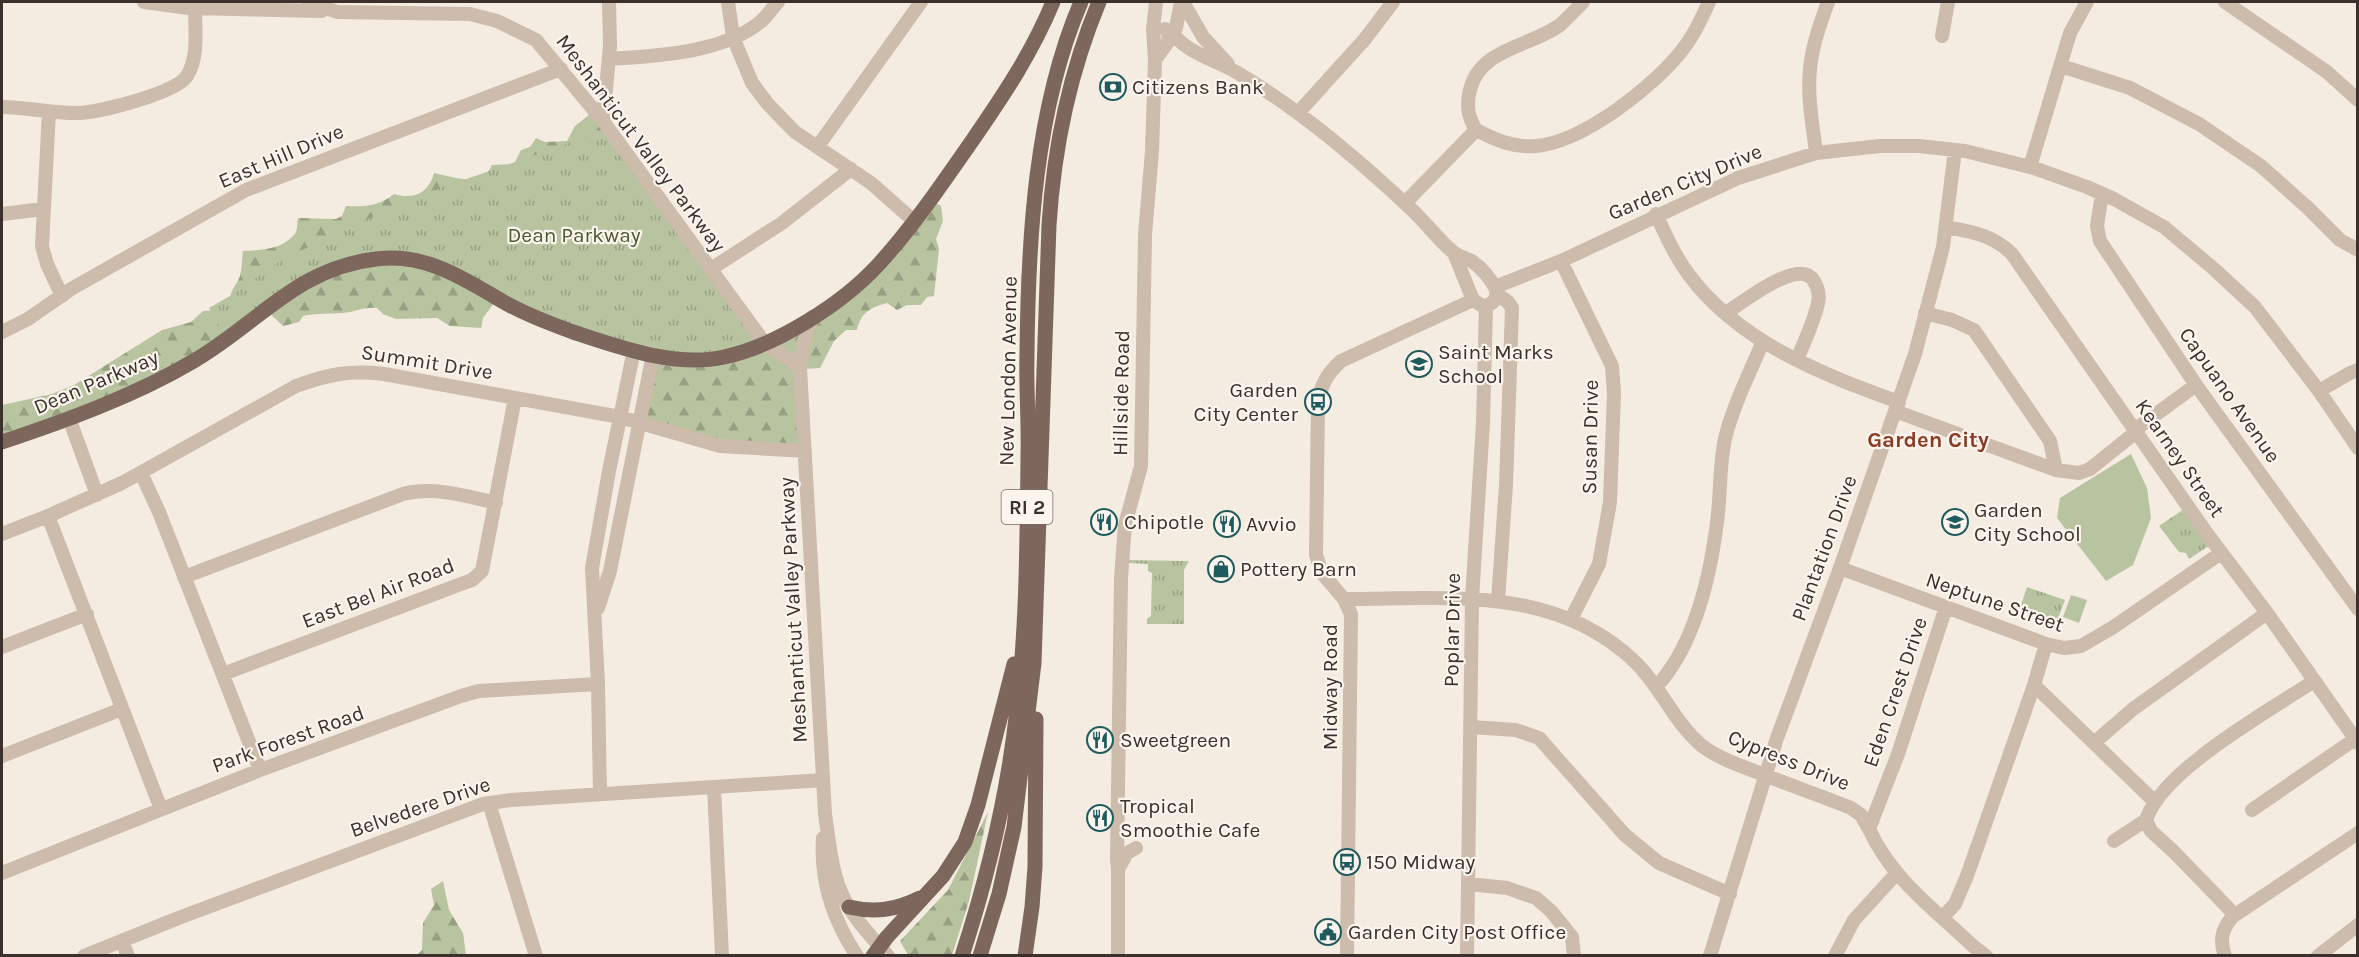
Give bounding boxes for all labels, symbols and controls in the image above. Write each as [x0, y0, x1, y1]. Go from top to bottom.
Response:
street label: Meshanticut Valley Parkway [551, 29, 731, 257]
bank icon: Citizens Bank [1098, 72, 1128, 102]
place label: Citizens Bank [1132, 75, 1264, 99]
street label: East Hill Drive [215, 119, 347, 193]
street label: Garden City Drive [1605, 139, 1765, 225]
park label: Dean Parkway [507, 223, 641, 247]
street label: New London Avenue [994, 276, 1022, 466]
street label: Capuano Avenue [2175, 323, 2285, 467]
street label: Hillside Road [1108, 330, 1134, 456]
street label: Summit Drive [359, 340, 495, 384]
place label: Saint Marks School [1438, 340, 1554, 388]
street label: Dean Parkway [30, 345, 162, 419]
school or university icon: Saint Marks School [1404, 349, 1434, 379]
place label: Garden City Center [1194, 378, 1298, 426]
street label: Susan Drive [1577, 379, 1603, 495]
bus stop icon: Garden City Center [1303, 387, 1333, 417]
street label: Kearney Street [2130, 394, 2230, 522]
district label: Garden City [1867, 427, 1989, 453]
street label: Plantation Drive [1786, 472, 1862, 624]
street label: Meshanticut Valley Parkway [774, 476, 812, 744]
road number: RI 2 [1002, 490, 1052, 524]
place label: Garden City School [1974, 498, 2081, 546]
restaurant icon: Chipotle [1089, 507, 1119, 537]
school or university icon: Garden City School [1940, 507, 1970, 537]
restaurant icon: Avvio [1212, 509, 1242, 539]
place label: Chipotle [1124, 510, 1204, 534]
place label: Avvio [1246, 512, 1296, 536]
street label: East Bel Air Road [298, 553, 458, 633]
shop icon: Pottery Barn [1206, 554, 1236, 584]
place label: Pottery Barn [1240, 557, 1357, 581]
street label: Neptune Street [1923, 567, 2067, 637]
street label: Poplar Drive [1439, 573, 1465, 687]
street label: Eden Crest Drive [1858, 614, 1932, 770]
street label: Midway Road [1318, 624, 1342, 750]
street label: Park Forest Road [209, 700, 367, 778]
restaurant icon: Sweetgreen [1085, 725, 1115, 755]
street label: Cypress Drive [1725, 725, 1853, 795]
place label: Sweetgreen [1120, 728, 1231, 752]
street label: Belvedere Drive [347, 772, 493, 842]
place label: Tropical Smoothie Cafe [1120, 794, 1260, 842]
restaurant icon: Tropical Smoothie Cafe [1085, 803, 1115, 833]
bus stop icon: 150 Midway [1332, 847, 1362, 877]
place label: 150 Midway [1366, 850, 1476, 874]
public building icon: Garden City Post Office [1313, 917, 1343, 947]
place label: Garden City Post Office [1348, 920, 1566, 944]

